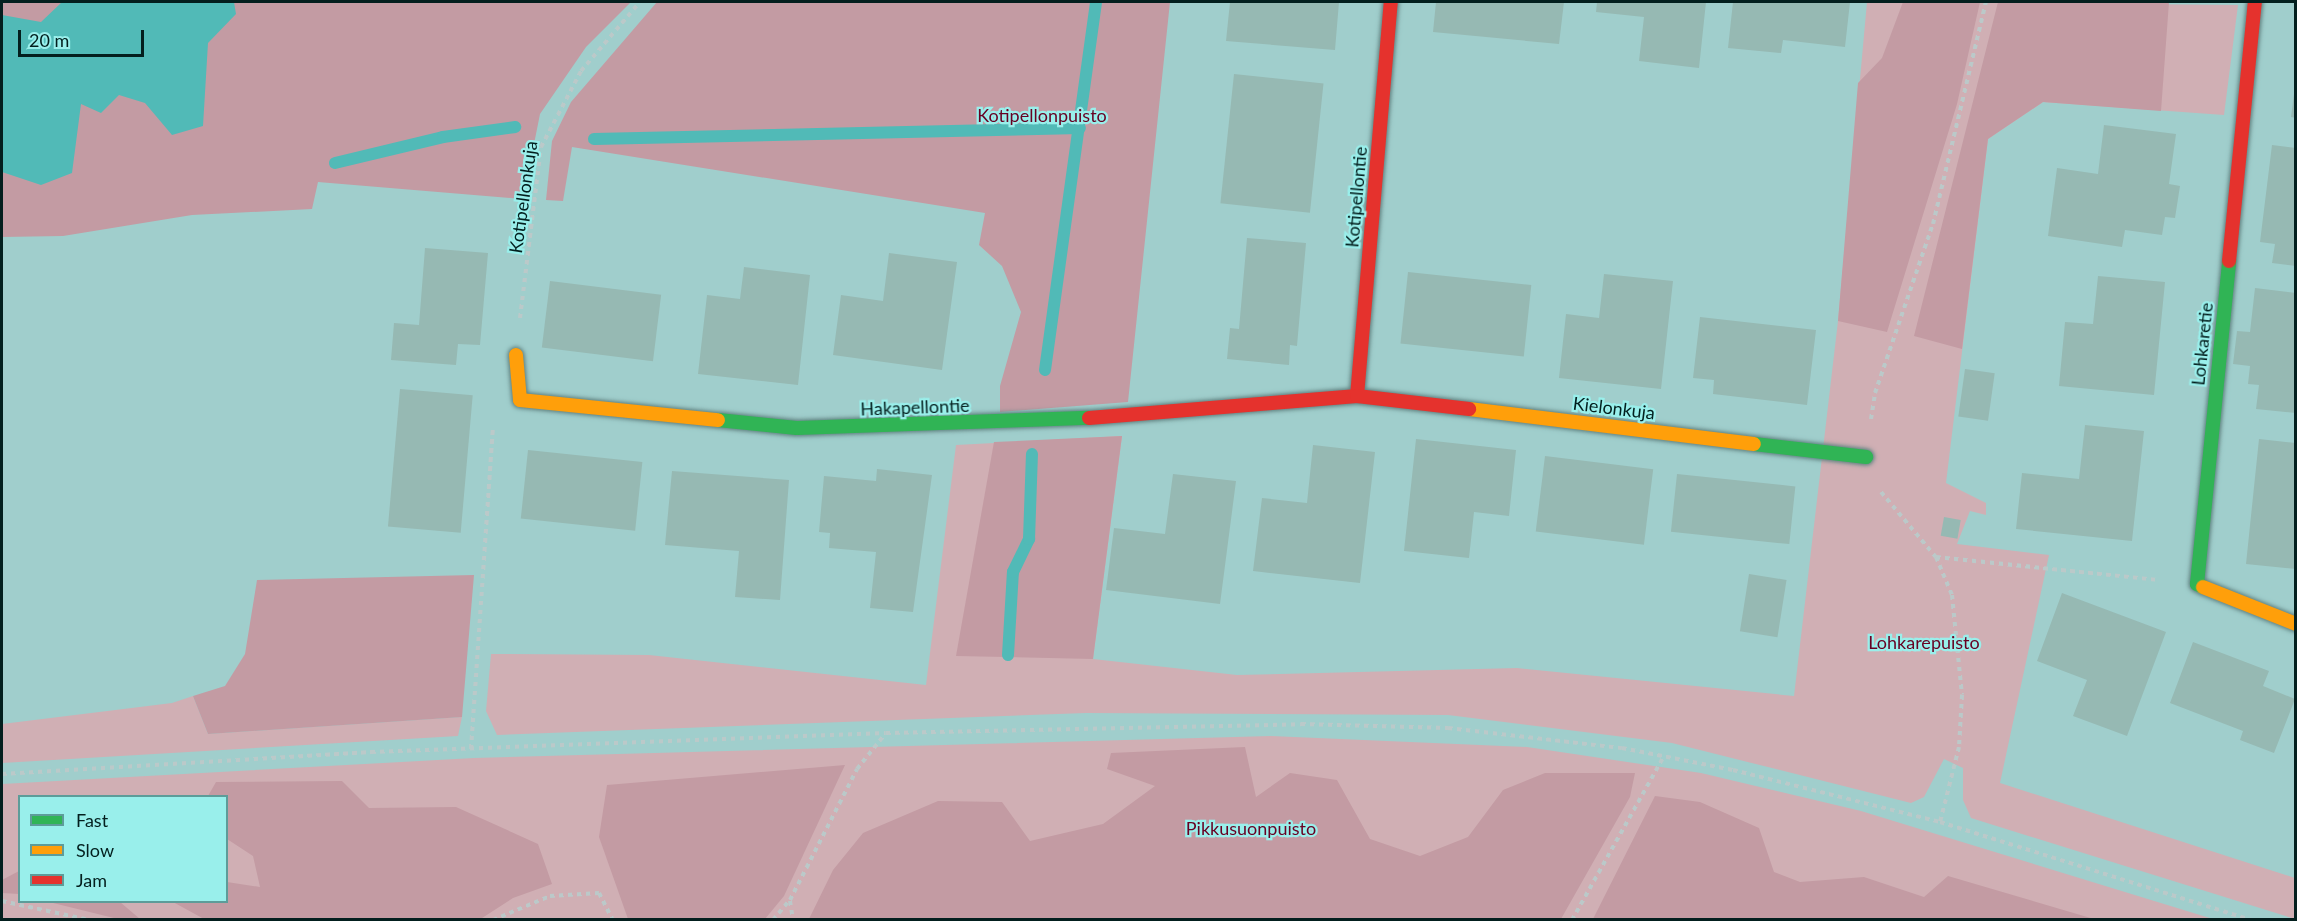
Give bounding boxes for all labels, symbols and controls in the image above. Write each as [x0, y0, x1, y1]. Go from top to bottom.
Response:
scale bar [21, 18, 147, 56]
text: 20 m [29, 29, 69, 51]
park label: Kotipellonpuisto [977, 104, 1107, 126]
street label: Kotipellonkuja [504, 139, 542, 255]
street label: Kotipellontie [1341, 146, 1371, 248]
street label: Lohkaretie [2187, 302, 2217, 386]
street label: Kielonkuja [1572, 392, 1656, 424]
street label: Hakapellontie [860, 394, 970, 420]
park label: Lohkarepuisto [1868, 631, 1980, 653]
legend [18, 795, 228, 903]
text: Fast [76, 809, 108, 831]
park label: Pikkusuonpuisto [1186, 817, 1316, 839]
text: Slow [76, 839, 114, 861]
text: Jam [76, 869, 107, 891]

